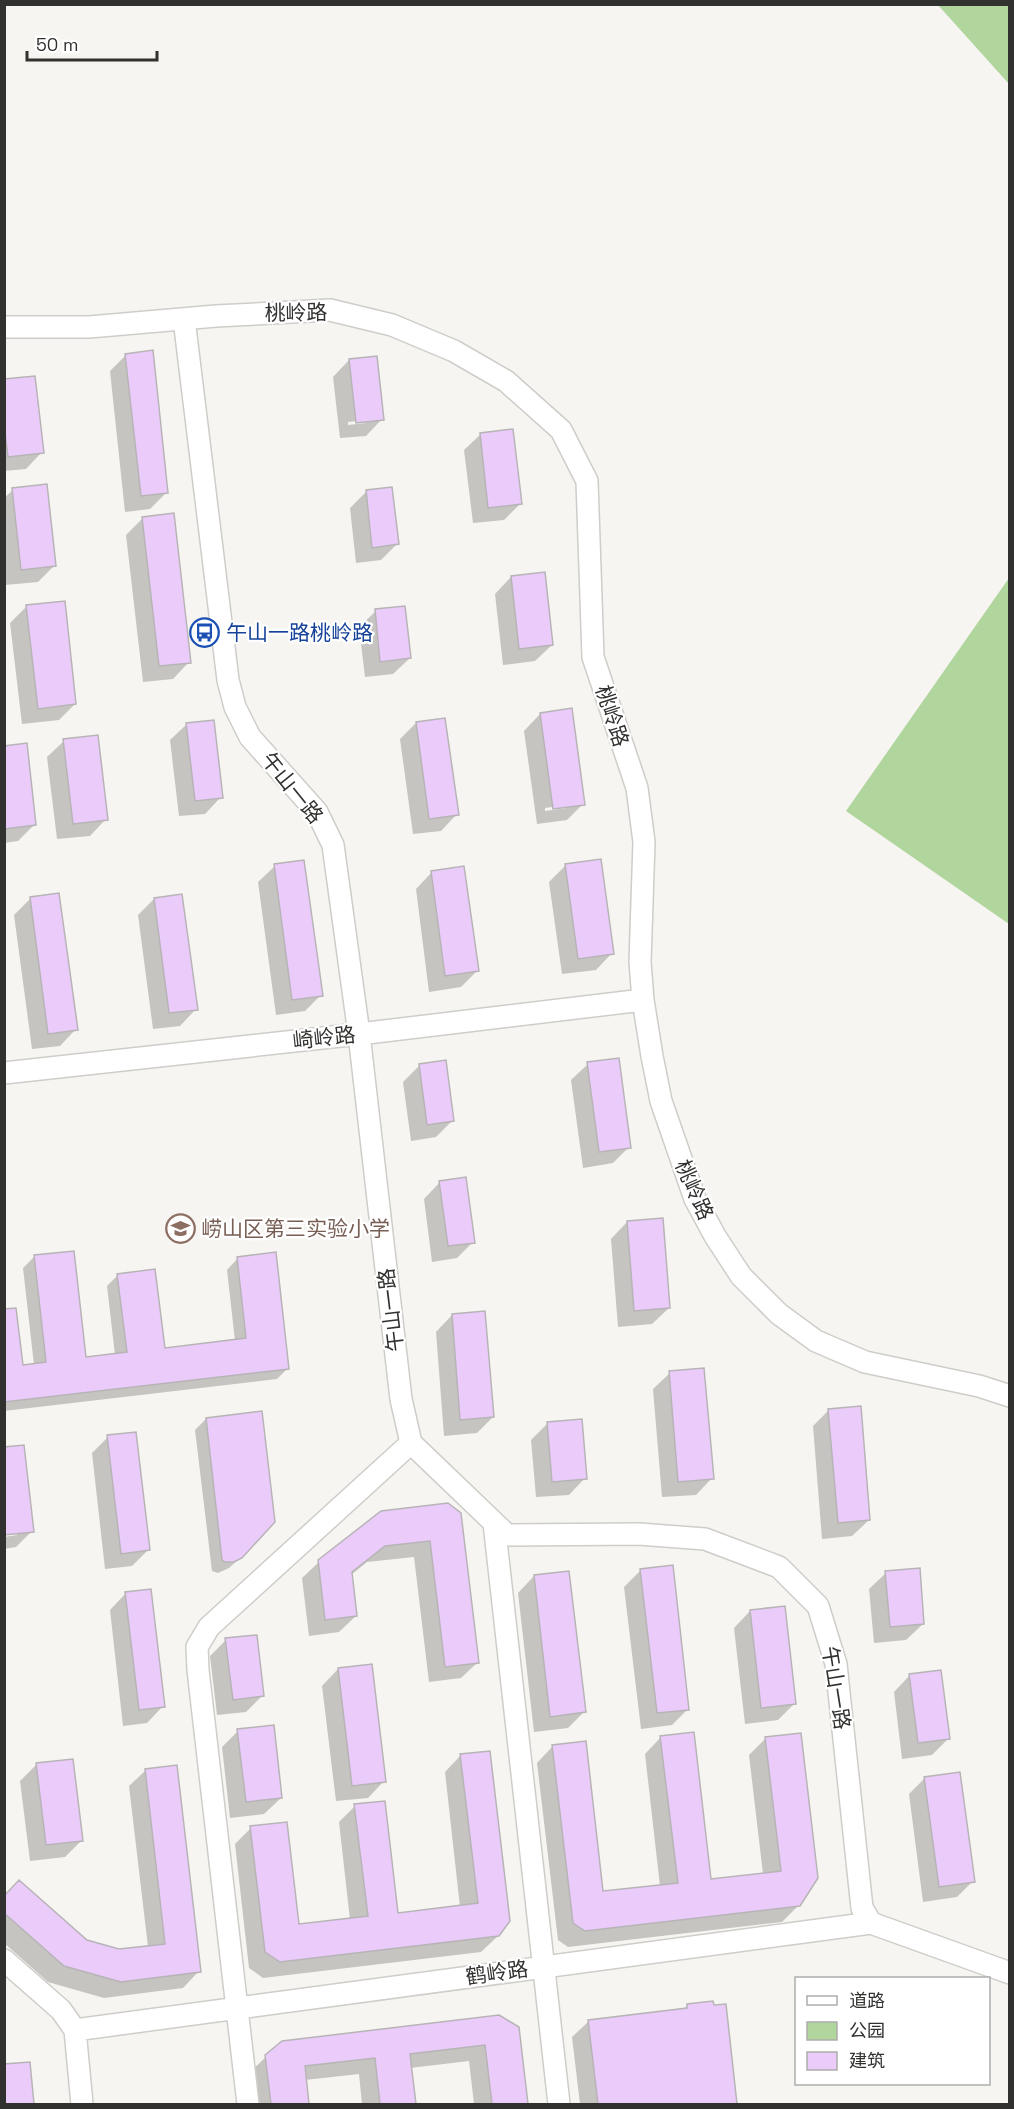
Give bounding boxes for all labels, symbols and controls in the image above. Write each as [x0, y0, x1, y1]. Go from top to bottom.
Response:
scale bar [27, 24, 158, 62]
text: 50 m [36, 33, 78, 56]
street label: 桃岭路 [264, 298, 328, 327]
bus stop icon: 午山一路桃岭路 [189, 617, 221, 649]
place label: 午山一路桃岭路 [226, 619, 373, 646]
street label: 桃岭路 [590, 682, 635, 750]
street label: 午山一路 [255, 747, 329, 829]
street label: 崎岭路 [291, 1021, 357, 1054]
street label: 桃岭路 [669, 1156, 720, 1224]
school or university icon: 崂山区第三实验小学 [164, 1213, 196, 1245]
place label: 崂山区第三实验小学 [201, 1215, 390, 1242]
street label: 午山一路 [372, 1267, 409, 1353]
street label: 午山一路 [817, 1644, 856, 1732]
street label: 鹤岭路 [464, 1955, 530, 1990]
legend [795, 1977, 990, 2085]
text: 道路 [849, 1989, 885, 2012]
text: 公园 [849, 2019, 885, 2042]
text: 建筑 [849, 2049, 885, 2072]

